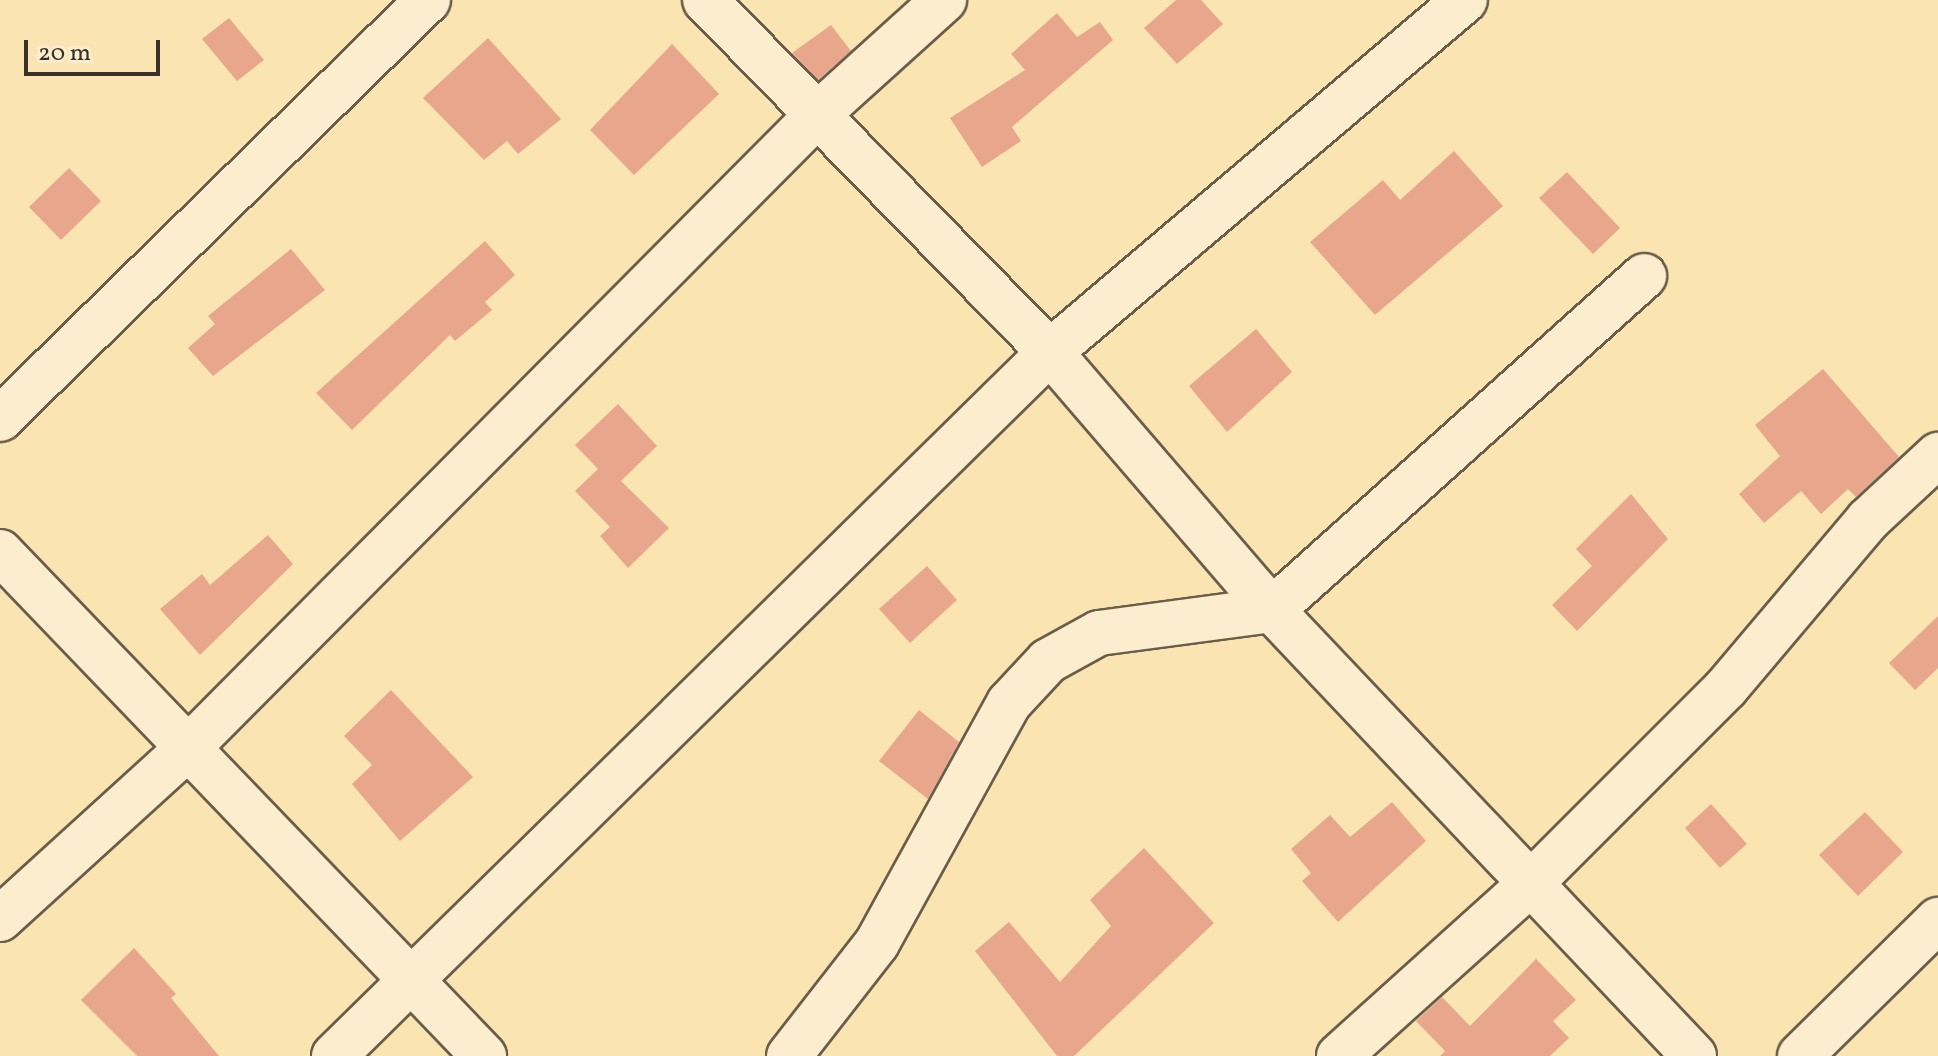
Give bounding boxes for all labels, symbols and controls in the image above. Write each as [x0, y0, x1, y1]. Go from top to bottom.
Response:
scale bar [28, 24, 164, 74]
text: 20 m [38, 37, 91, 71]

